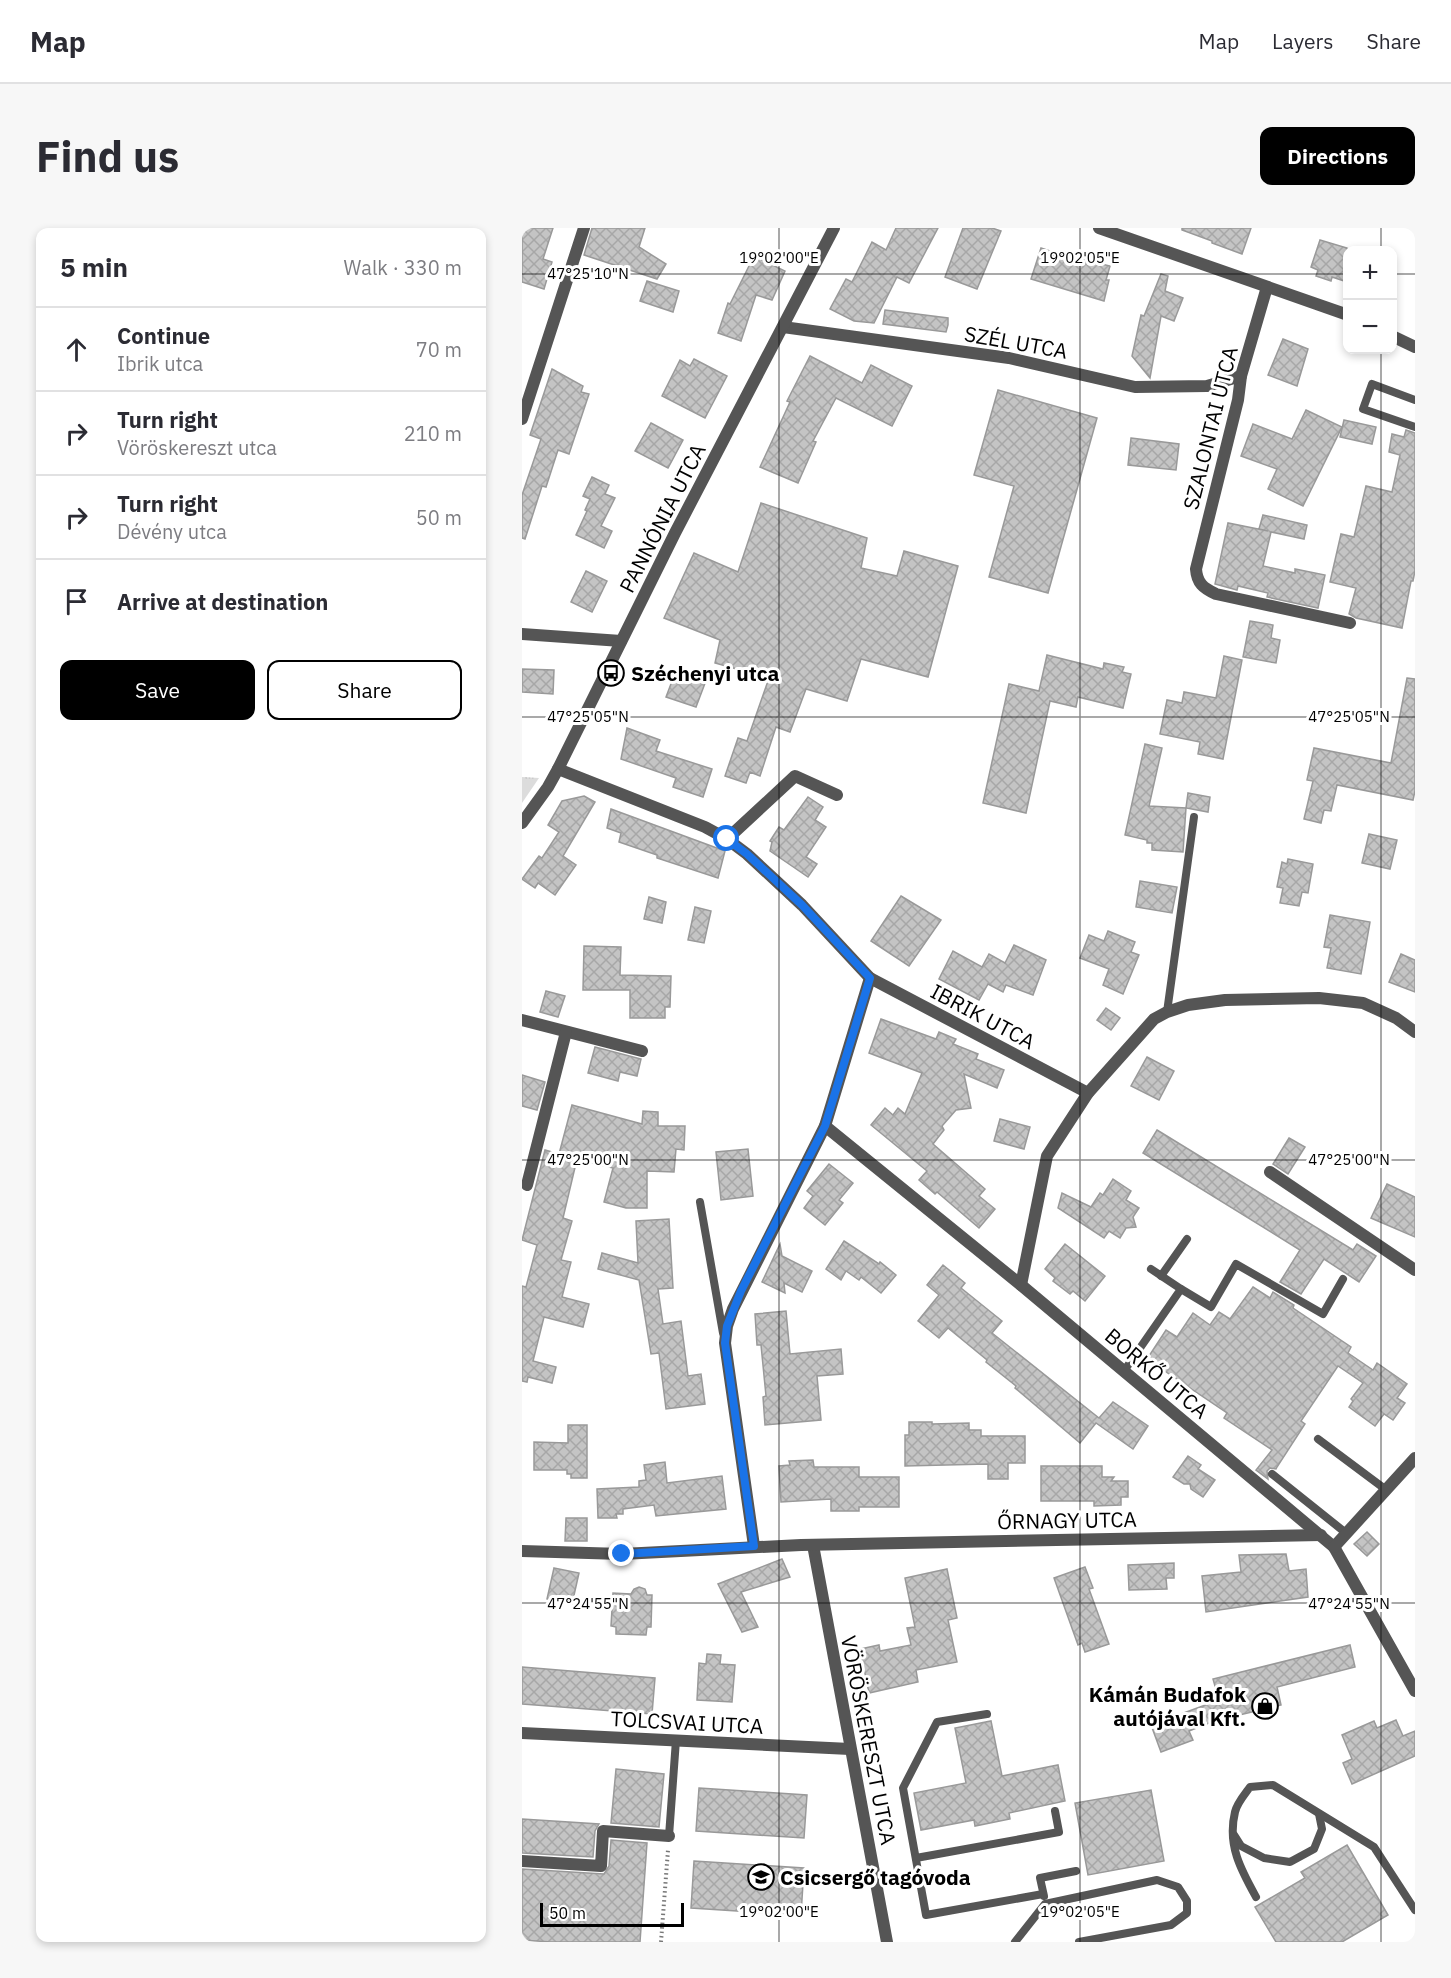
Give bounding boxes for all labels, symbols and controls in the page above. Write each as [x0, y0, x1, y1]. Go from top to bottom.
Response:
text: Map [30, 23, 86, 60]
text: Map [1199, 27, 1239, 55]
text: Layers [1272, 27, 1334, 55]
text: Share [1367, 27, 1421, 55]
button: Directions [1260, 127, 1415, 185]
text: Find us [36, 129, 179, 184]
map controls [1343, 246, 1397, 354]
button: + [1343, 246, 1397, 300]
text: 19°02'00"E [739, 248, 819, 267]
text: 19°02'05"E [1040, 248, 1120, 267]
text: 5 min [60, 250, 128, 284]
text: Walk · 330 m [344, 254, 462, 281]
text: 47°25'10"N [547, 264, 629, 283]
button: − [1343, 300, 1397, 354]
street label: SZÉL UTCA [962, 319, 1070, 365]
text: Continue [117, 321, 210, 350]
icon: ahead [60, 333, 93, 366]
text: 70 m [416, 336, 462, 363]
street label: SZALONTAI UTCA [1176, 343, 1244, 513]
text: Ibrik utca [117, 350, 203, 377]
text: Turn right [117, 405, 218, 434]
icon: right [60, 417, 93, 450]
text: 210 m [404, 420, 462, 447]
text: Vöröskereszt utca [117, 434, 277, 461]
street label: PANNÓNIA UTCA [612, 439, 712, 597]
text: Turn right [117, 489, 218, 518]
icon: right [60, 501, 93, 534]
text: 50 m [416, 504, 462, 531]
text: Dévény utca [117, 518, 227, 545]
icon: arrive [60, 585, 93, 618]
text: Arrive at destination [117, 587, 328, 616]
bus stop icon: Széchenyi utca [596, 658, 626, 688]
place label: Széchenyi utca [631, 659, 780, 687]
button: Save [60, 660, 255, 720]
button: Share [267, 660, 462, 720]
text: 47°25'05"N [547, 707, 629, 726]
text: 47°25'05"N [1308, 707, 1390, 726]
route start [713, 825, 739, 851]
street label: IBRIK UTCA [926, 977, 1040, 1055]
text: 47°25'00"N [547, 1150, 629, 1169]
text: 47°25'00"N [1308, 1150, 1390, 1169]
street label: BORKŐ UTCA [1099, 1321, 1215, 1425]
street label: ŐRNAGY UTCA [997, 1505, 1137, 1535]
route end [608, 1540, 634, 1566]
text: 47°24'55"N [547, 1594, 629, 1613]
text: 47°24'55"N [1308, 1594, 1390, 1613]
street label: VÖRÖSKERESZT UTCA [835, 1633, 903, 1847]
place label: Kámán Budafok autójával Kft. [1089, 1680, 1247, 1732]
shop icon: Kámán Budafok autójával Kft. [1250, 1691, 1280, 1721]
street label: TOLCSVAI UTCA [610, 1704, 764, 1740]
school or university icon: Csicsergő tagóvoda [746, 1862, 776, 1892]
place label: Csicsergő tagóvoda [780, 1863, 971, 1891]
scale bar [540, 1900, 684, 1928]
text: 19°02'00"E [739, 1902, 819, 1921]
text: 19°02'05"E [1040, 1902, 1120, 1921]
text: 50 m [549, 1903, 586, 1923]

